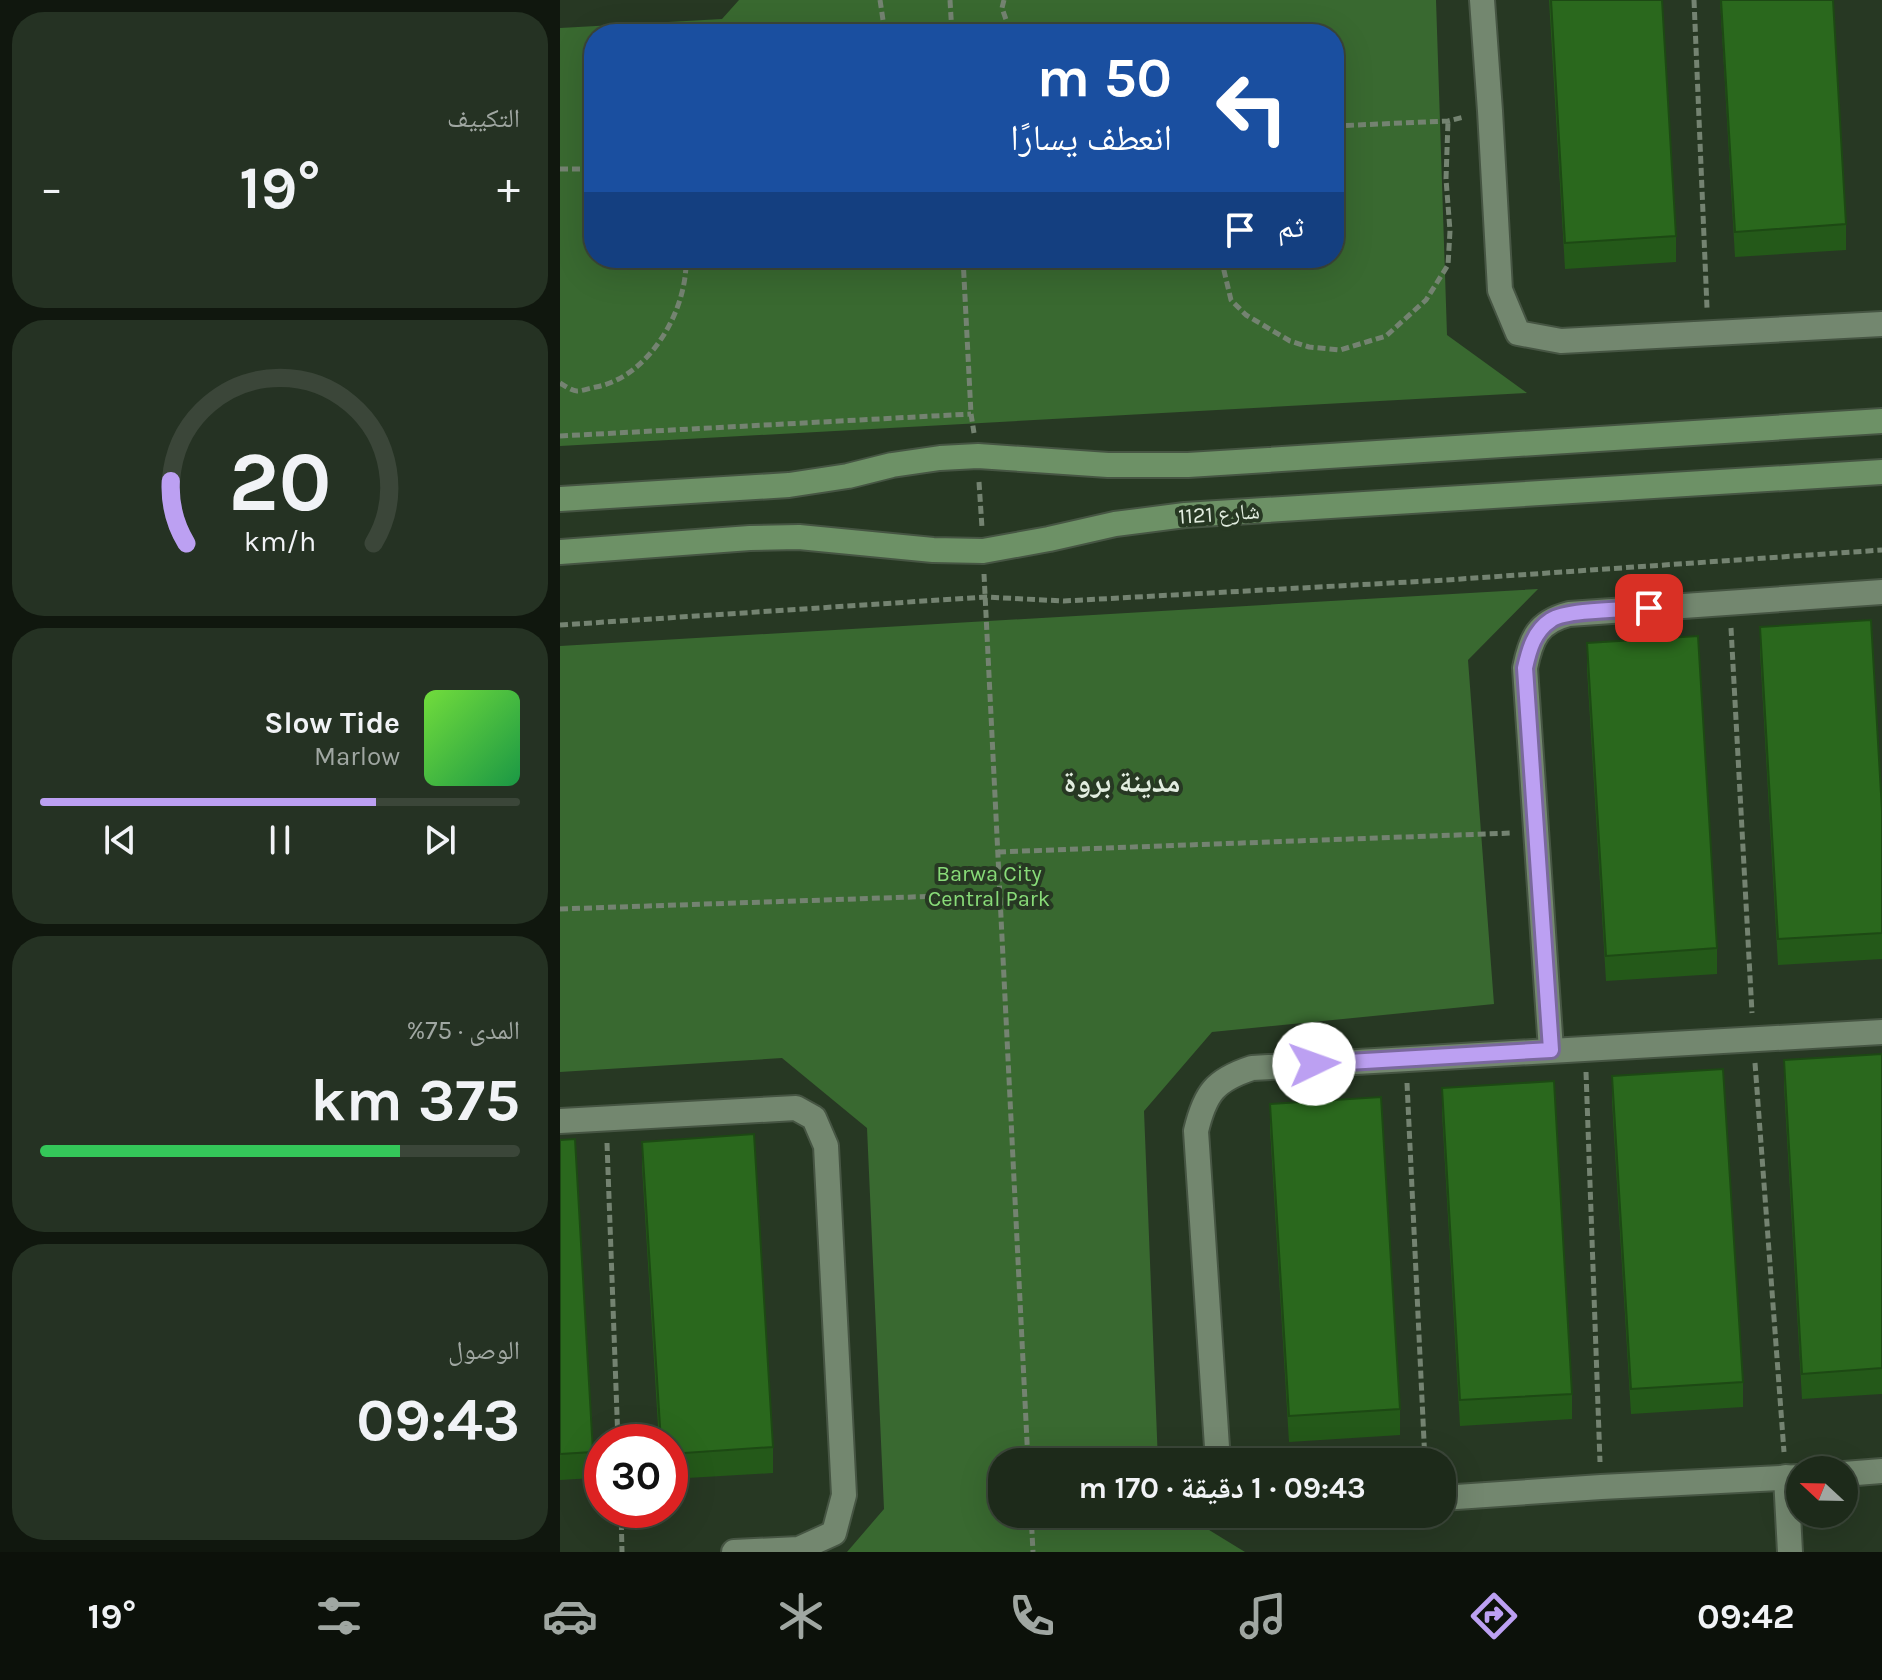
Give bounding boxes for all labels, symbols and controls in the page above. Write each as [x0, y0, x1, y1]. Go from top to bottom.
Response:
text: 50 m [1037, 45, 1172, 110]
icon: left [1200, 56, 1304, 160]
text: التكييف [447, 103, 520, 134]
text: انعطف يسارًا [1010, 117, 1172, 159]
text: 19° [239, 153, 321, 223]
text: − [40, 163, 63, 214]
text: + [497, 163, 520, 214]
icon: arrive [1218, 208, 1262, 252]
text: ثم [1278, 209, 1304, 245]
text: 20 [229, 434, 331, 531]
street label: شارع 1121 [1177, 498, 1261, 530]
text: km/h [244, 525, 316, 558]
pin [1615, 574, 1683, 642]
icon: arrive [1627, 586, 1671, 630]
text: Slow Tide [264, 705, 400, 741]
text: Marlow [314, 741, 400, 772]
district label: مدينة بروة [1063, 764, 1181, 800]
icon: previous [98, 818, 142, 862]
icon: pause [258, 818, 302, 862]
icon: next [418, 818, 462, 862]
park label: Barwa City Central Park [928, 861, 1050, 912]
text: المدى · 75% [406, 1015, 520, 1046]
position arrow [1272, 1022, 1356, 1106]
text: 375 km [310, 1065, 520, 1135]
text: الوصول [448, 1335, 520, 1366]
text: 09:43 [356, 1385, 520, 1455]
speed limit sign: 30 [584, 1424, 688, 1528]
north arrow [1786, 1456, 1858, 1528]
map controls [1786, 1456, 1858, 1528]
text: 09:43 · 1 دقيقة · 170 m [1078, 1470, 1366, 1506]
icon: filters [311, 1588, 367, 1644]
icon: car [542, 1588, 598, 1644]
icon: climate [773, 1588, 829, 1644]
icon: phone [1004, 1588, 1060, 1644]
icon: music [1235, 1588, 1291, 1644]
icon: directions [1466, 1588, 1522, 1644]
text: 19° [88, 1595, 136, 1637]
text: 09:42 [1697, 1595, 1795, 1637]

